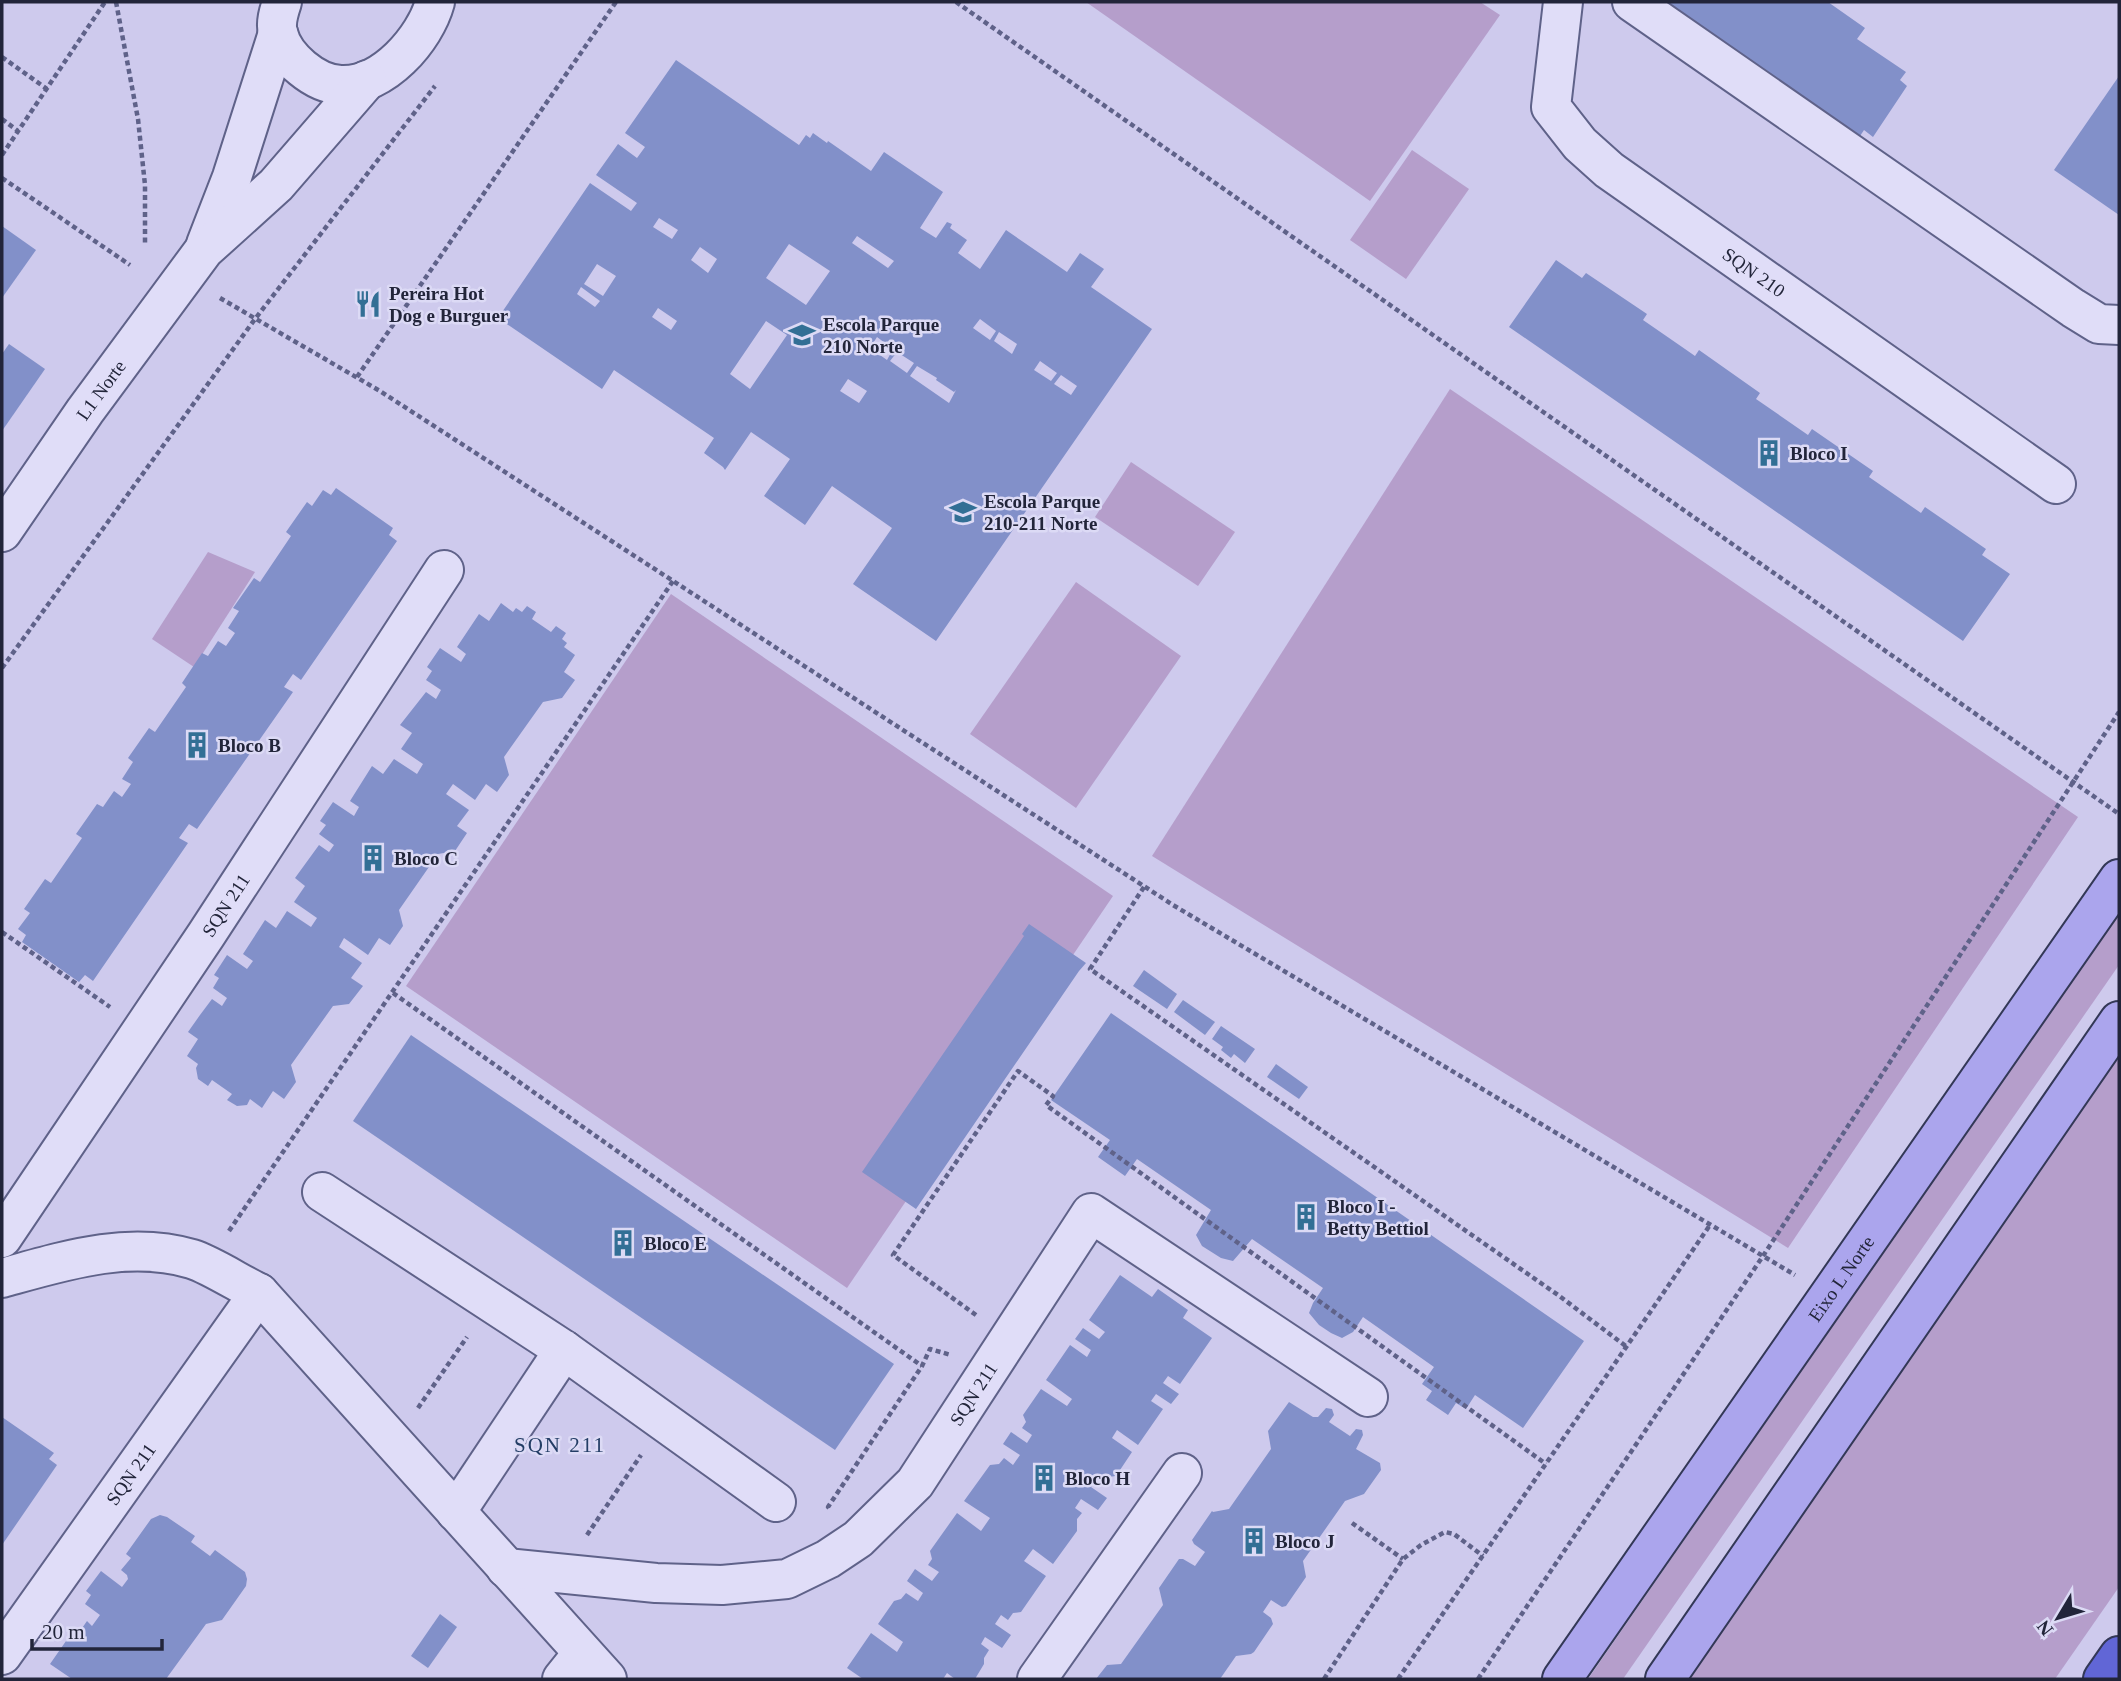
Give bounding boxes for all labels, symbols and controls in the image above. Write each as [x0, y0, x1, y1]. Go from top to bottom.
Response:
street label: SQN 210 [1719, 243, 1789, 301]
place label: Pereira Hot Dog e Burguer [389, 283, 509, 326]
restaurant icon: Pereira Hot Dog e Burguer [353, 289, 383, 319]
place label: Escola Parque 210 Norte [823, 314, 939, 357]
school or university icon: Escola Parque 210 Norte [787, 320, 817, 350]
street label: L1 Norte [72, 356, 130, 424]
building icon: Bloco I [1754, 438, 1784, 468]
place label: Bloco I [1790, 443, 1848, 464]
place label: Escola Parque 210-211 Norte [984, 491, 1100, 534]
school or university icon: Escola Parque 210-211 Norte [948, 497, 978, 527]
building icon: Bloco B [182, 730, 212, 760]
place label: Bloco B [218, 735, 281, 756]
building icon: Bloco C [358, 843, 388, 873]
place label: Bloco C [394, 848, 458, 869]
street label: SQN 211 [198, 870, 254, 941]
place label: Bloco I - Betty Bettiol [1327, 1196, 1429, 1239]
building icon: Bloco I - Betty Bettiol [1291, 1202, 1321, 1232]
building icon: Bloco E [608, 1228, 638, 1258]
street label: Eixo L Norte [1804, 1232, 1878, 1326]
place label: Bloco E [644, 1233, 707, 1254]
street label: SQN 211 [945, 1359, 1002, 1429]
district label: SQN 211 [514, 1433, 606, 1457]
street label: SQN 211 [102, 1439, 160, 1509]
building icon: Bloco H [1029, 1463, 1059, 1493]
place label: Bloco H [1065, 1468, 1130, 1489]
building icon: Bloco J [1239, 1526, 1269, 1556]
place label: Bloco J [1275, 1531, 1335, 1552]
north arrow [2023, 1583, 2093, 1653]
scale bar [32, 1608, 161, 1652]
text: N [2032, 1616, 2057, 1640]
text: 20 m [42, 1620, 85, 1644]

